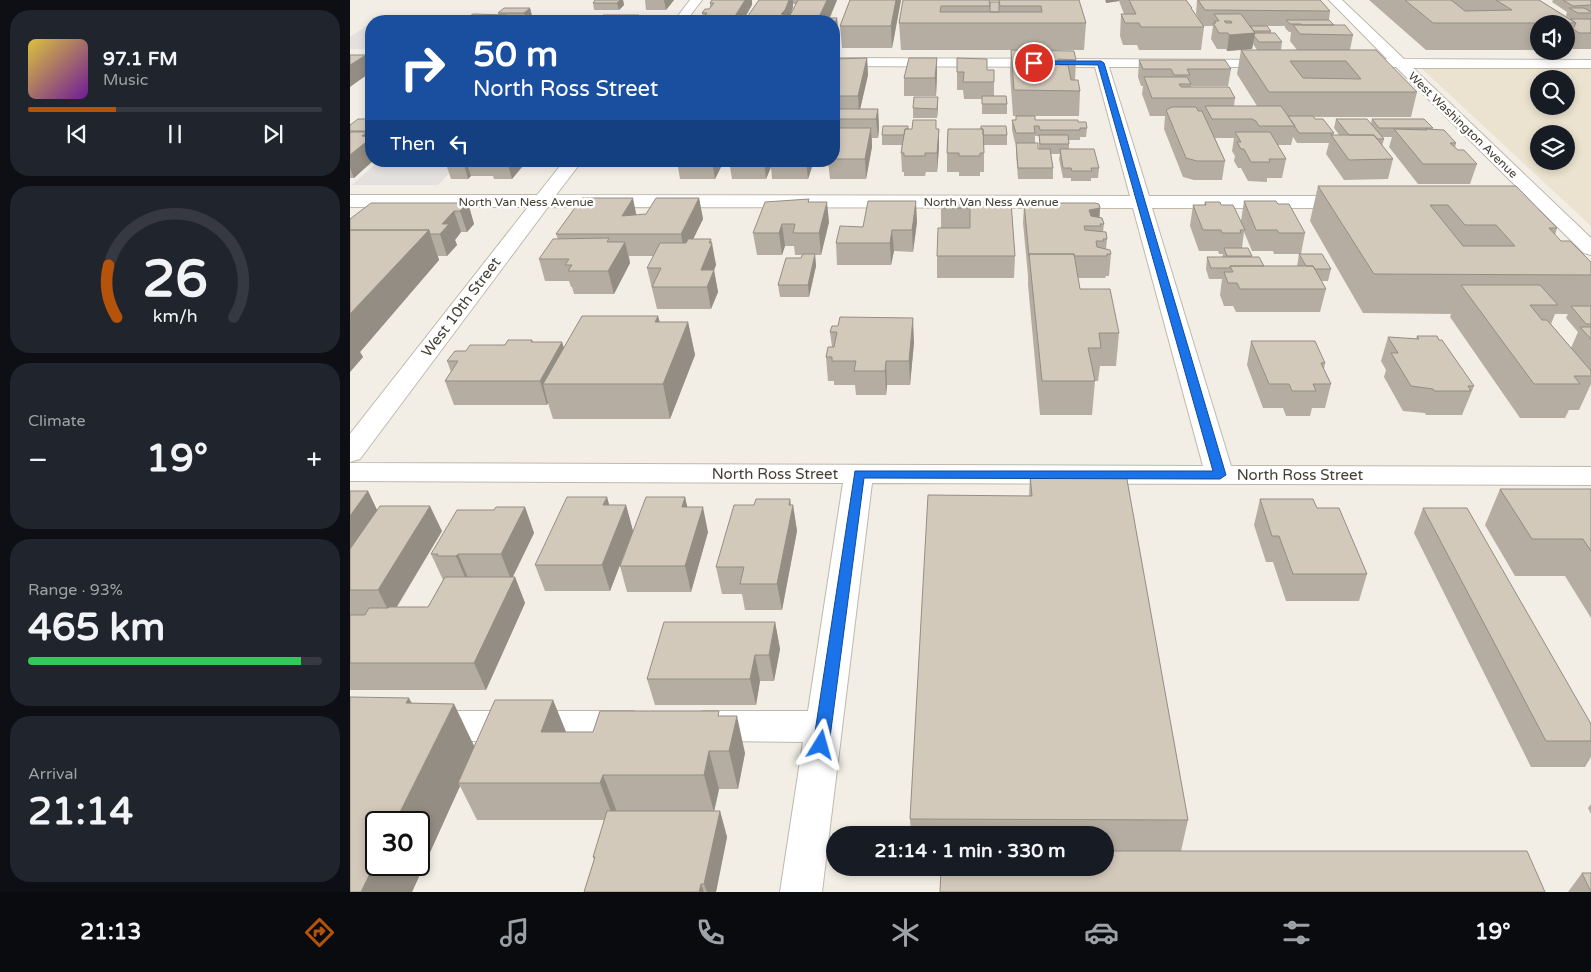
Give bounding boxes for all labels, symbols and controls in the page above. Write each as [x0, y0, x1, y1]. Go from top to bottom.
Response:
map controls [1530, 15, 1575, 170]
button: sound [1530, 15, 1575, 60]
text: 50 m [473, 34, 558, 76]
icon: right [390, 35, 455, 100]
pin [1013, 42, 1055, 84]
text: 97.1 FM [103, 48, 178, 70]
icon: arrive [1020, 49, 1048, 77]
street label: West Washington Avenue [1406, 69, 1521, 181]
text: Music [103, 70, 148, 90]
button: search [1530, 70, 1575, 115]
text: North Ross Street [473, 76, 658, 102]
icon: previous [63, 120, 91, 148]
icon: pause [161, 120, 189, 148]
icon: next [259, 120, 287, 148]
button: layers [1530, 125, 1575, 170]
icon: left [445, 130, 473, 158]
text: Then [390, 133, 435, 155]
street label: North Van Ness Avenue [458, 195, 594, 209]
street label: North Van Ness Avenue [923, 195, 1059, 209]
text: 26 [142, 248, 208, 311]
street label: West 10th Street [418, 253, 505, 360]
text: km/h [153, 306, 197, 327]
text: Climate [28, 411, 86, 431]
text: 19° [146, 436, 208, 482]
text: − [28, 443, 48, 477]
text: + [306, 443, 322, 477]
street label: North Ross Street [712, 465, 838, 483]
street label: North Ross Street [1237, 466, 1363, 484]
text: Range · 93% [28, 580, 123, 600]
text: 465 km [28, 605, 165, 651]
position arrow [794, 718, 846, 770]
text: Arrival [28, 764, 77, 784]
text: 21:14 [28, 789, 133, 835]
speed limit sign: 30 [365, 811, 430, 876]
text: 21:14 · 1 min · 330 m [874, 840, 1066, 862]
icon: directions [302, 915, 337, 950]
icon: music [497, 915, 532, 950]
icon: phone [693, 915, 728, 950]
icon: climate [888, 915, 923, 950]
icon: car [1084, 915, 1119, 950]
icon: filters [1279, 915, 1314, 950]
text: 21:13 [80, 919, 141, 945]
text: 19° [1475, 919, 1511, 945]

